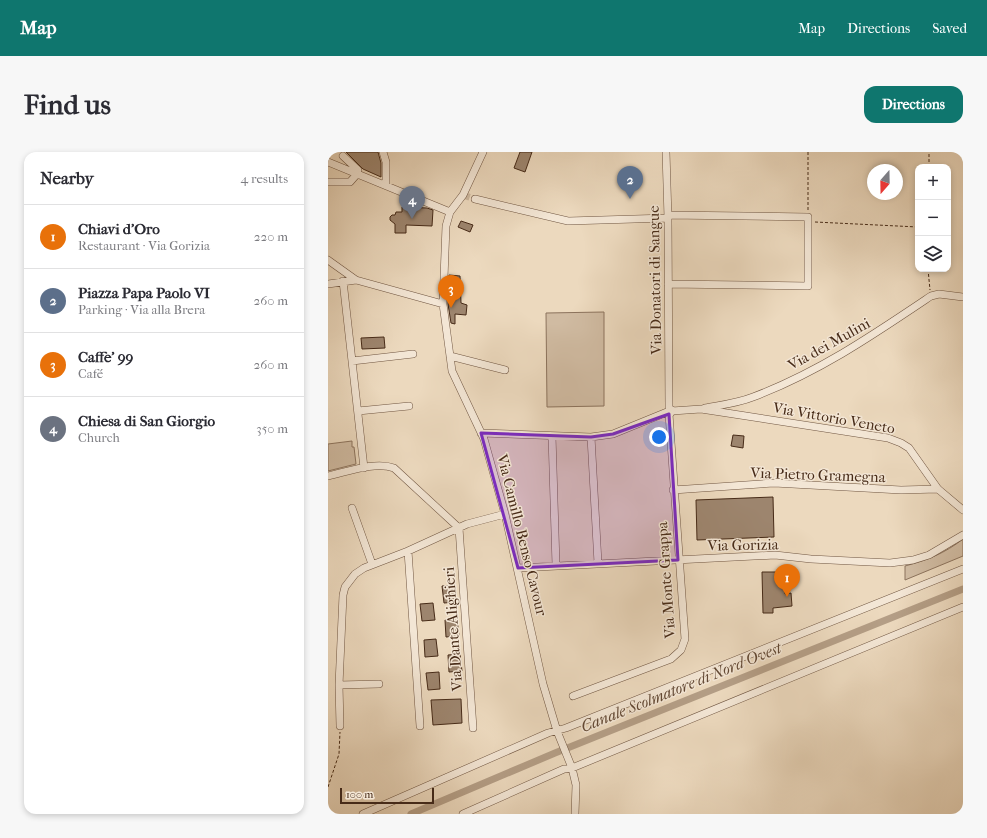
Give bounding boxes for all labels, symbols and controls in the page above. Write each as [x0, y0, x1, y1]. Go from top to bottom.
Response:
text: Map [20, 17, 56, 39]
text: Map [798, 20, 825, 37]
text: Directions [847, 20, 910, 37]
text: Saved [932, 20, 967, 37]
button: Directions [864, 86, 963, 123]
text: Find us [24, 88, 111, 121]
north arrow [867, 164, 903, 200]
map controls [915, 164, 951, 272]
button: + [915, 164, 951, 200]
pin: 2 [617, 166, 643, 199]
text: Nearby [40, 168, 94, 188]
text: 4 results [241, 171, 288, 186]
pin: 4 [399, 186, 425, 219]
button: − [915, 200, 951, 236]
street label: Via Donatori di Sangue [645, 205, 665, 356]
text: Chiavi d'Oro [78, 220, 160, 238]
text: 1 [51, 229, 55, 244]
text: 220 m [254, 229, 288, 244]
button: layers [915, 236, 951, 272]
text: Restaurant · Via Gorizia [78, 238, 210, 253]
pin: 3 [438, 275, 464, 308]
text: Piazza Papa Paolo VI [78, 284, 210, 302]
text: 2 [50, 293, 56, 308]
text: 260 m [254, 293, 288, 308]
text: Parking · Via alla Brera [78, 302, 205, 317]
street label: Via dei Mulini [784, 314, 874, 374]
text: Caffe' 99 [78, 348, 133, 366]
text: 3 [50, 357, 56, 372]
text: 260 m [254, 357, 288, 372]
text: Café [78, 366, 103, 381]
street label: Via Vittorio Veneto [771, 398, 897, 438]
text: Chiesa di San Giorgio [78, 412, 215, 430]
text: 4 [49, 421, 57, 436]
text: 350 m [256, 421, 288, 436]
your location [649, 427, 669, 447]
text: Church [78, 430, 120, 445]
street label: Via Camillo Benso Cavour [493, 451, 551, 618]
street label: Via Pietro Gramegna [749, 464, 887, 486]
street label: Via Monte Grappa [653, 520, 679, 640]
street label: Via Gorizia [706, 535, 780, 555]
pin: 1 [774, 564, 800, 597]
street label: Via Dante Alighieri [440, 566, 466, 693]
water label: Canale Scolmatore di Nord Ovest [578, 638, 785, 736]
scale bar [340, 786, 434, 805]
text: 100 m [346, 788, 374, 801]

